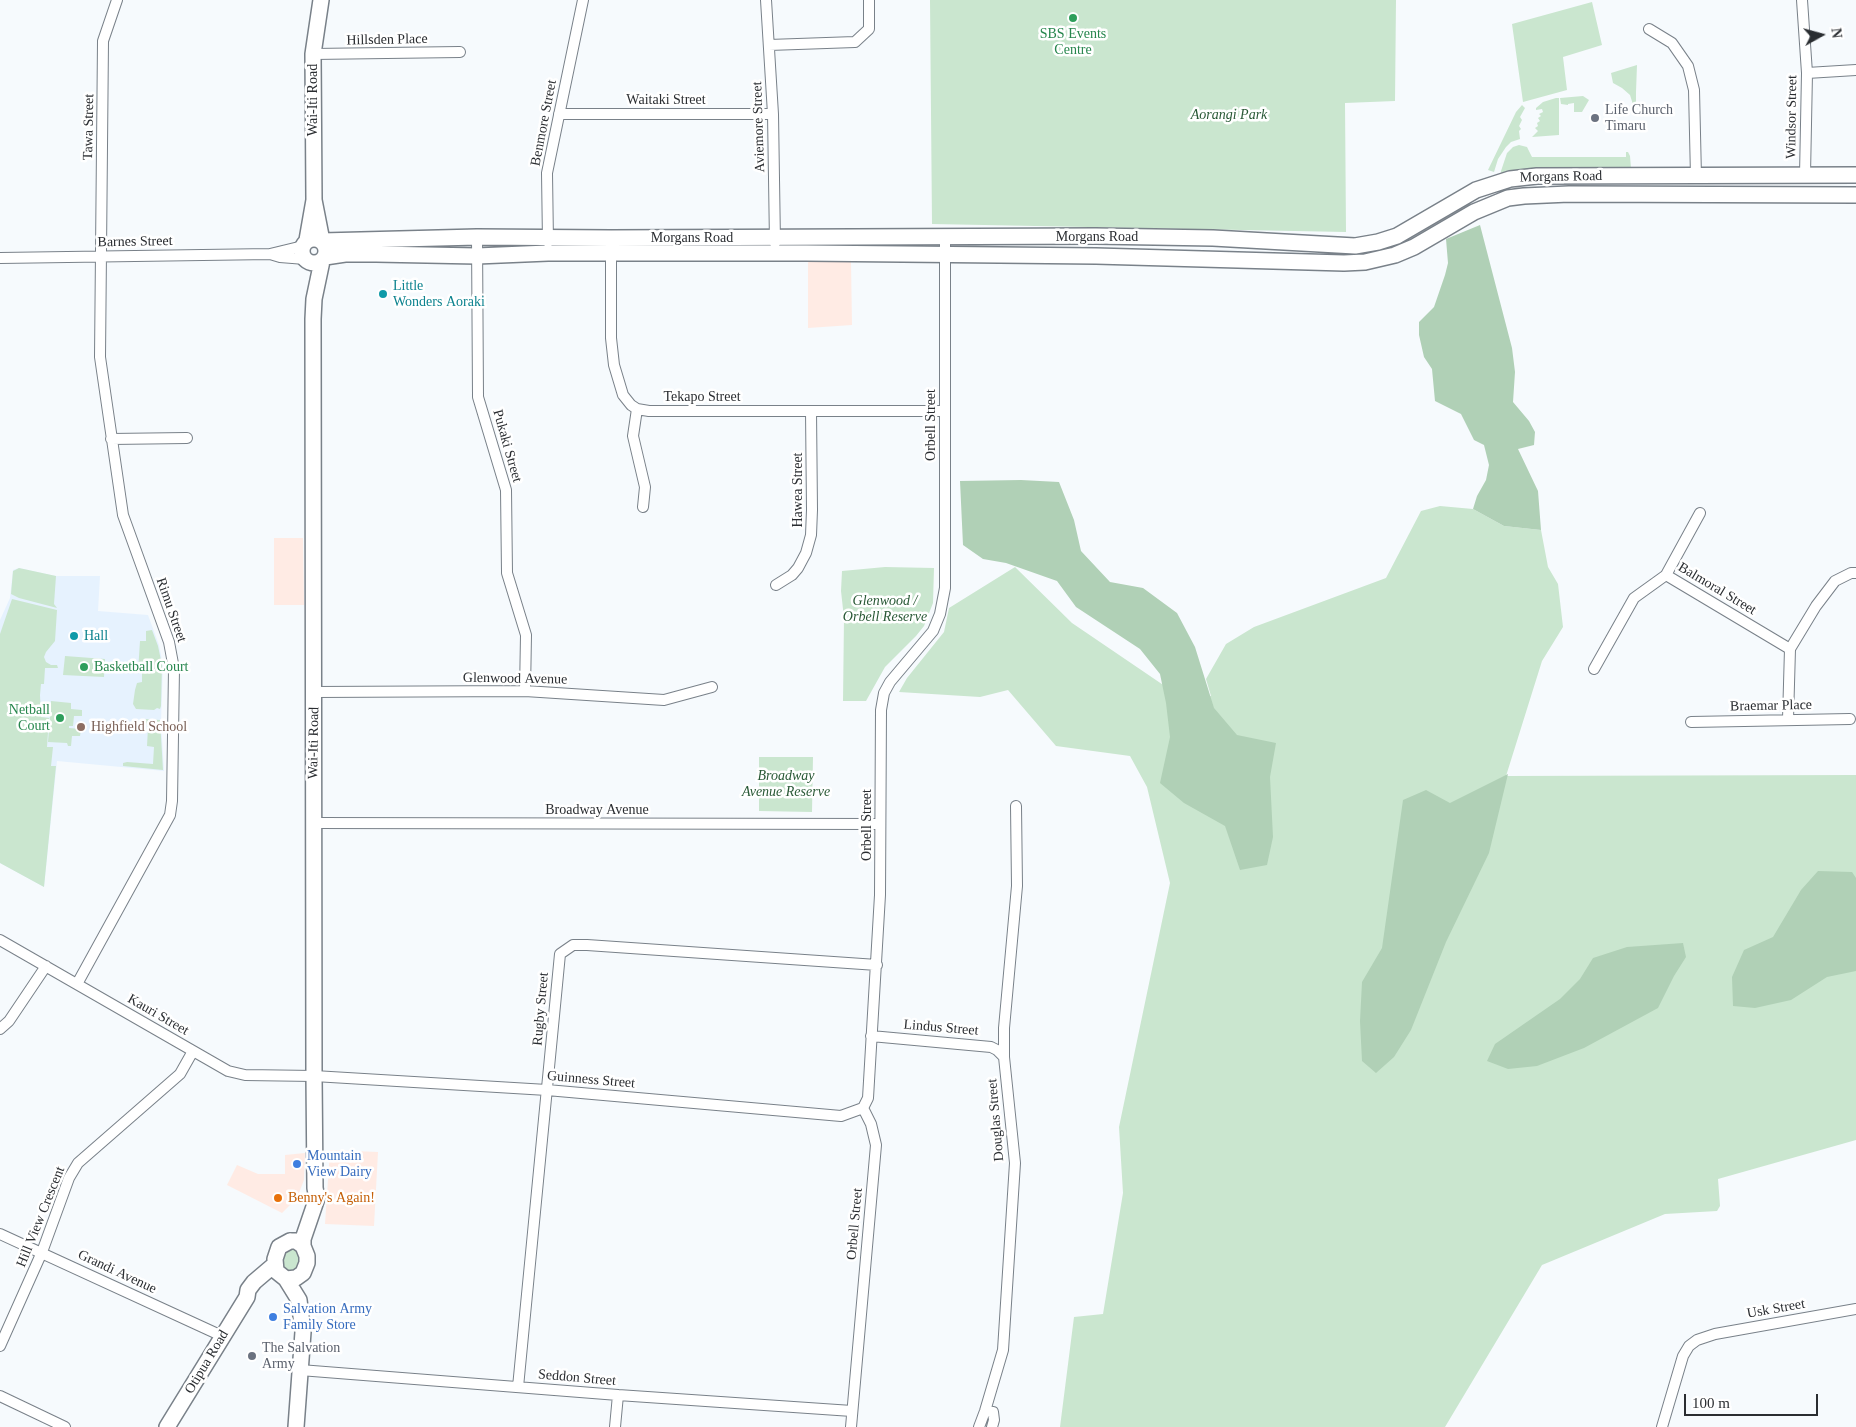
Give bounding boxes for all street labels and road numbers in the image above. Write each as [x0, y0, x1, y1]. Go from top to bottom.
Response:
street label: Hillsden Place [346, 31, 428, 49]
street label: Wai-Iti Road [305, 64, 321, 136]
street label: Windsor Street [1783, 75, 1801, 159]
street label: Benmore Street [527, 78, 561, 168]
street label: Aviemore Street [749, 81, 769, 173]
street label: Waitaki Street [626, 92, 706, 108]
street label: Tawa Street [80, 94, 98, 160]
street label: Morgans Road [1520, 168, 1602, 186]
street label: Morgans Road [1056, 229, 1138, 245]
street label: Morgans Road [651, 230, 733, 246]
street label: Barnes Street [97, 233, 173, 251]
street label: Tekapo Street [663, 389, 741, 405]
street label: Orbell Street [923, 389, 939, 461]
street label: Pukaki Street [489, 408, 525, 484]
street label: Hawea Street [790, 452, 806, 528]
street label: Balmoral Street [1675, 559, 1759, 619]
street label: Rimu Street [152, 575, 190, 645]
street label: Glenwood Avenue [463, 670, 567, 688]
street label: Braemar Place [1730, 697, 1812, 715]
street label: Wai-Iti Road [305, 707, 323, 779]
street label: Orbell Street [859, 789, 875, 861]
street label: Broadway Avenue [545, 802, 649, 818]
street label: Rugby Street [529, 972, 553, 1046]
street label: Kauri Street [124, 991, 192, 1039]
street label: Lindus Street [903, 1016, 979, 1040]
street label: Guinness Street [546, 1068, 636, 1092]
street label: Douglas Street [984, 1078, 1008, 1162]
street label: Hill View Crescent [13, 1164, 69, 1270]
street label: Orbell Street [843, 1187, 867, 1261]
street label: Grandi Avenue [75, 1246, 159, 1298]
street label: Usk Street [1746, 1296, 1806, 1322]
street label: Otipua Road [181, 1327, 233, 1397]
street label: Seddon Street [537, 1366, 617, 1390]

